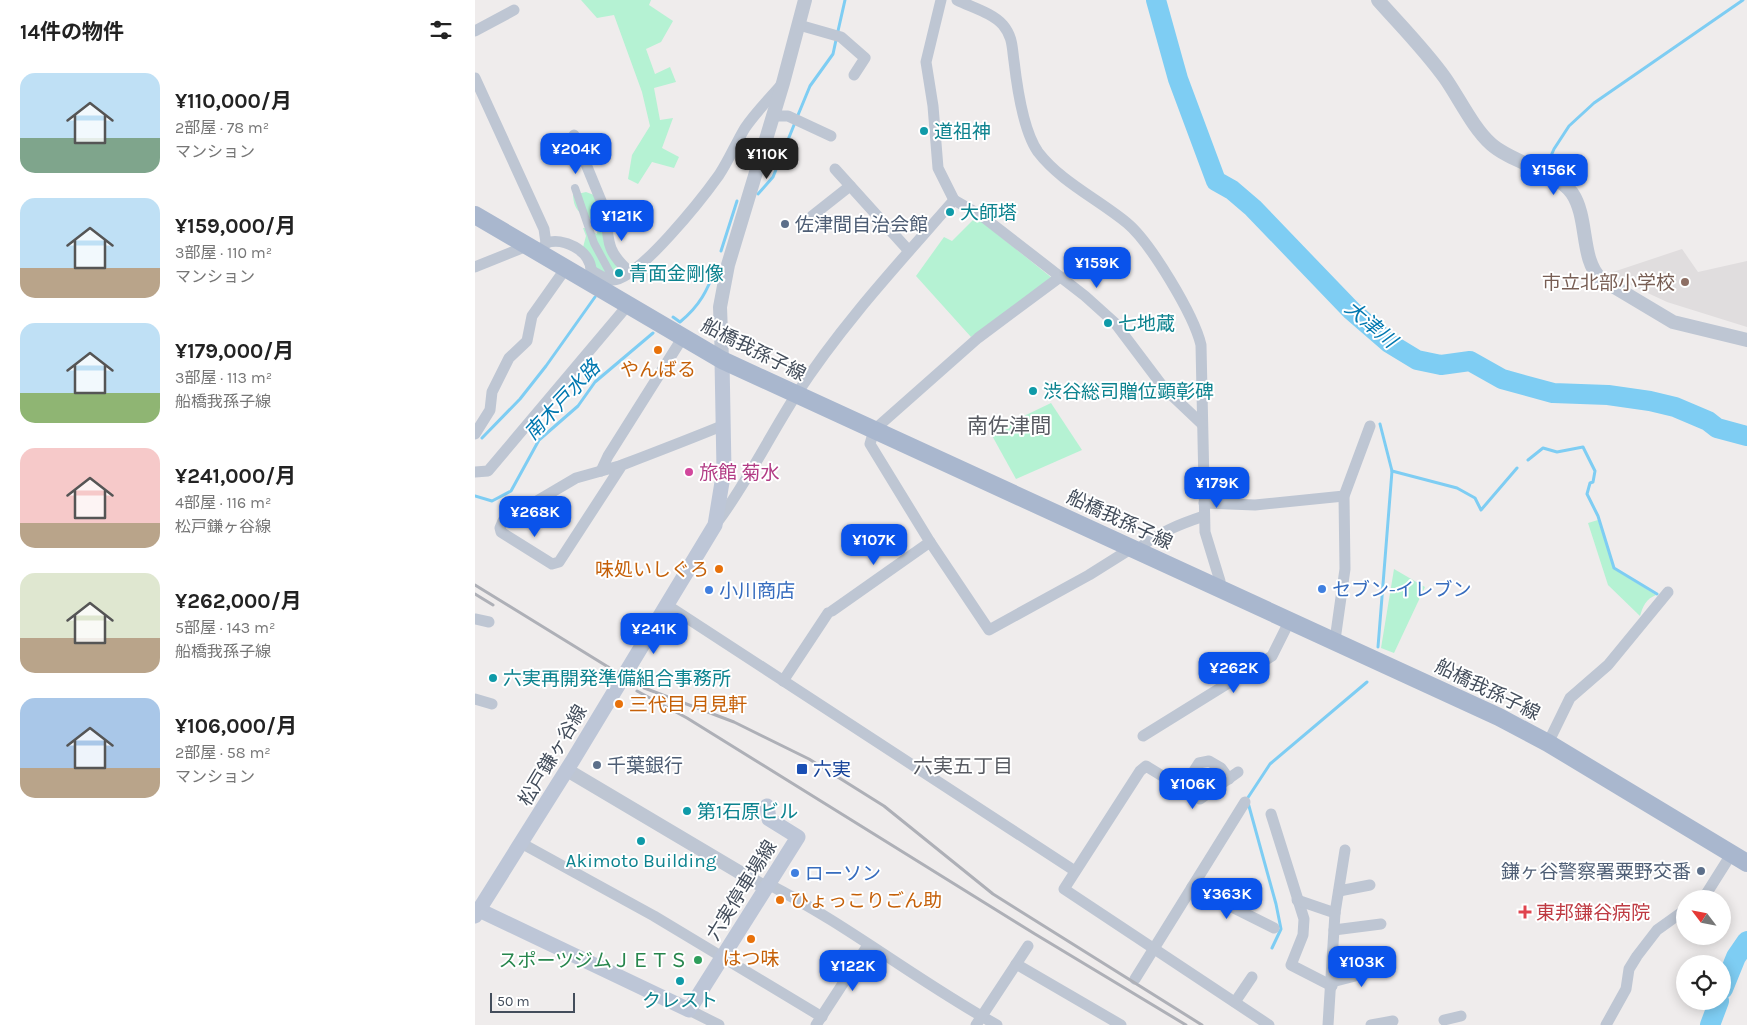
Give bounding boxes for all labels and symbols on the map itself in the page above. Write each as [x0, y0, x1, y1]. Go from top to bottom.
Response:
place label: 道祖神 [934, 121, 991, 143]
marker: 道祖神 [918, 125, 930, 137]
pin: ¥204K [541, 132, 611, 175]
pin: ¥110K [732, 138, 802, 180]
pin: ¥156K [1519, 154, 1589, 196]
pin: ¥121K [587, 200, 657, 242]
place label: 大師塔 [960, 202, 1017, 224]
marker: 大師塔 [944, 206, 956, 218]
place label: 佐津間自治会館 [795, 214, 928, 236]
marker: 佐津間自治会館 [779, 218, 791, 230]
pin: ¥159K [1062, 246, 1132, 289]
place label: 青面金剛像 [629, 263, 724, 285]
marker: 青面金剛像 [613, 267, 625, 279]
place label: 市立北部小学校 [1542, 272, 1675, 294]
marker: 市立北部小学校 [1679, 276, 1691, 288]
water label: 大津川 [1340, 296, 1403, 354]
place label: 七地蔵 [1118, 313, 1175, 335]
street label: 船橋我孫子線 [698, 314, 809, 386]
marker: 七地蔵 [1102, 317, 1114, 329]
marker: やんばる [652, 344, 664, 356]
water label: 南木戸水路 [520, 354, 606, 445]
place label: やんばる [620, 359, 696, 381]
place label: 渋谷総司贈位顕彰碑 [1043, 381, 1214, 403]
marker: 渋谷総司贈位顕彰碑 [1027, 385, 1039, 397]
district label: 南佐津間 [967, 414, 1051, 438]
place label: 旅館 菊水 [699, 462, 780, 484]
marker: 旅館 菊水 [683, 466, 695, 478]
pin: ¥179K [1182, 466, 1252, 509]
street label: 船橋我孫子線 [1063, 486, 1176, 554]
pin: ¥268K [500, 496, 570, 538]
pin: ¥107K [839, 524, 909, 566]
place label: 味処いしぐろ [595, 559, 709, 581]
marker: 味処いしぐろ [713, 563, 725, 575]
place label: セブン-イレブン [1332, 579, 1472, 601]
place label: 小川商店 [719, 580, 795, 602]
marker: セブン-イレブン [1316, 583, 1328, 595]
marker: 小川商店 [703, 584, 715, 596]
pin: ¥241K [619, 612, 689, 655]
pin: ¥262K [1199, 652, 1269, 694]
street label: 船橋我孫子線 [1432, 655, 1544, 725]
place label: 六実再開発準備組合事務所 [503, 668, 731, 690]
marker: 六実再開発準備組合事務所 [487, 672, 499, 684]
place label: 三代目 月見軒 [629, 694, 748, 716]
marker: 三代目 月見軒 [613, 698, 625, 710]
street label: 松戸鎌ヶ谷線 [514, 701, 592, 810]
place label: 千葉銀行 [607, 755, 683, 777]
district label: 六実五丁目 [913, 755, 1013, 778]
marker: 千葉銀行 [591, 759, 603, 771]
place label: 六実 [813, 759, 851, 781]
marker: 六実 [795, 762, 809, 776]
pin: ¥106K [1158, 768, 1228, 810]
place label: 第1石原ビル [697, 801, 798, 823]
marker: 第1石原ビル [681, 805, 693, 817]
marker: Akimoto Building [635, 835, 647, 847]
street label: 六実停車場線 [702, 836, 781, 945]
place label: Akimoto Building [566, 850, 717, 872]
place label: 鎌ヶ谷警察署粟野交番 [1501, 861, 1691, 883]
place label: ローソン [805, 863, 881, 885]
marker: 鎌ヶ谷警察署粟野交番 [1695, 865, 1707, 877]
marker: ローソン [789, 867, 801, 879]
pin: ¥363K [1192, 878, 1262, 920]
place label: ひょっこりごん助 [790, 890, 942, 912]
north arrow [1676, 890, 1731, 945]
marker: ひょっこりごん助 [774, 894, 786, 906]
place label: 東邦鎌谷病院 [1536, 902, 1650, 924]
marker: 東邦鎌谷病院 [1518, 905, 1532, 919]
marker: はつ味 [745, 933, 757, 945]
pin: ¥103K [1327, 946, 1397, 988]
place label: はつ味 [722, 948, 780, 970]
place label: スポーツジムＪＥＴＳ [498, 950, 688, 972]
pin: ¥122K [818, 950, 888, 992]
marker: スポーツジムＪＥＴＳ [692, 954, 704, 966]
marker: クレスト [674, 975, 686, 987]
scale bar [490, 990, 575, 1013]
place label: クレスト [642, 990, 718, 1012]

